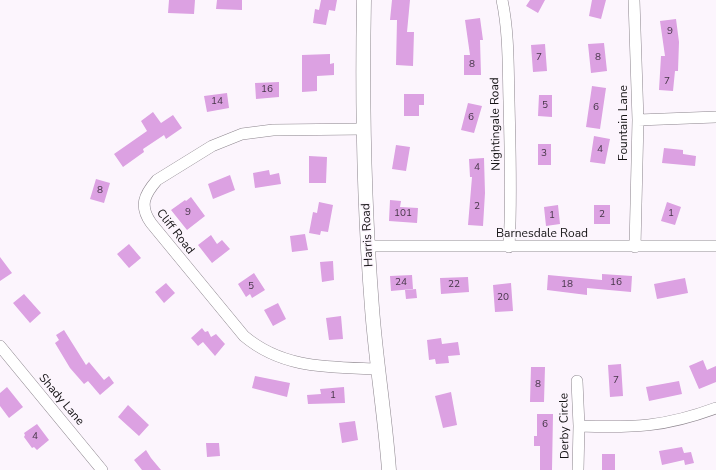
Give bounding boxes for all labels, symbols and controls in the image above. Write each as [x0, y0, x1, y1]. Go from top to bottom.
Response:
house number: 9 [667, 26, 673, 38]
house number: 7 [536, 52, 542, 64]
house number: 8 [595, 52, 601, 64]
house number: 8 [469, 59, 475, 71]
house number: 7 [664, 76, 670, 88]
street label: Nightingale Road [488, 77, 504, 171]
house number: 16 [261, 84, 273, 96]
street label: Fountain Lane [617, 85, 631, 161]
house number: 14 [211, 96, 223, 108]
house number: 5 [542, 100, 548, 112]
house number: 6 [593, 102, 599, 114]
house number: 6 [468, 112, 474, 124]
house number: 4 [597, 144, 603, 156]
house number: 3 [541, 148, 547, 160]
house number: 4 [474, 162, 480, 174]
house number: 8 [97, 185, 103, 197]
house number: 2 [474, 201, 480, 213]
street label: Harris Road [359, 203, 377, 267]
street label: Cliff Road [153, 207, 197, 257]
house number: 9 [185, 207, 191, 219]
house number: 101 [394, 208, 412, 220]
house number: 1 [668, 208, 674, 220]
house number: 2 [599, 209, 605, 221]
house number: 1 [549, 210, 555, 222]
street label: Barnesdale Road [496, 227, 588, 241]
house number: 24 [395, 277, 407, 289]
house number: 16 [610, 277, 622, 289]
house number: 22 [448, 279, 460, 291]
house number: 18 [561, 279, 573, 291]
house number: 5 [248, 281, 254, 293]
house number: 20 [497, 292, 509, 304]
street label: Shady Lane [35, 371, 87, 429]
house number: 7 [613, 375, 619, 387]
house number: 8 [535, 379, 541, 391]
house number: 1 [330, 390, 336, 402]
street label: Derby Circle [557, 393, 573, 459]
house number: 6 [542, 419, 548, 431]
house number: 4 [32, 431, 38, 443]

